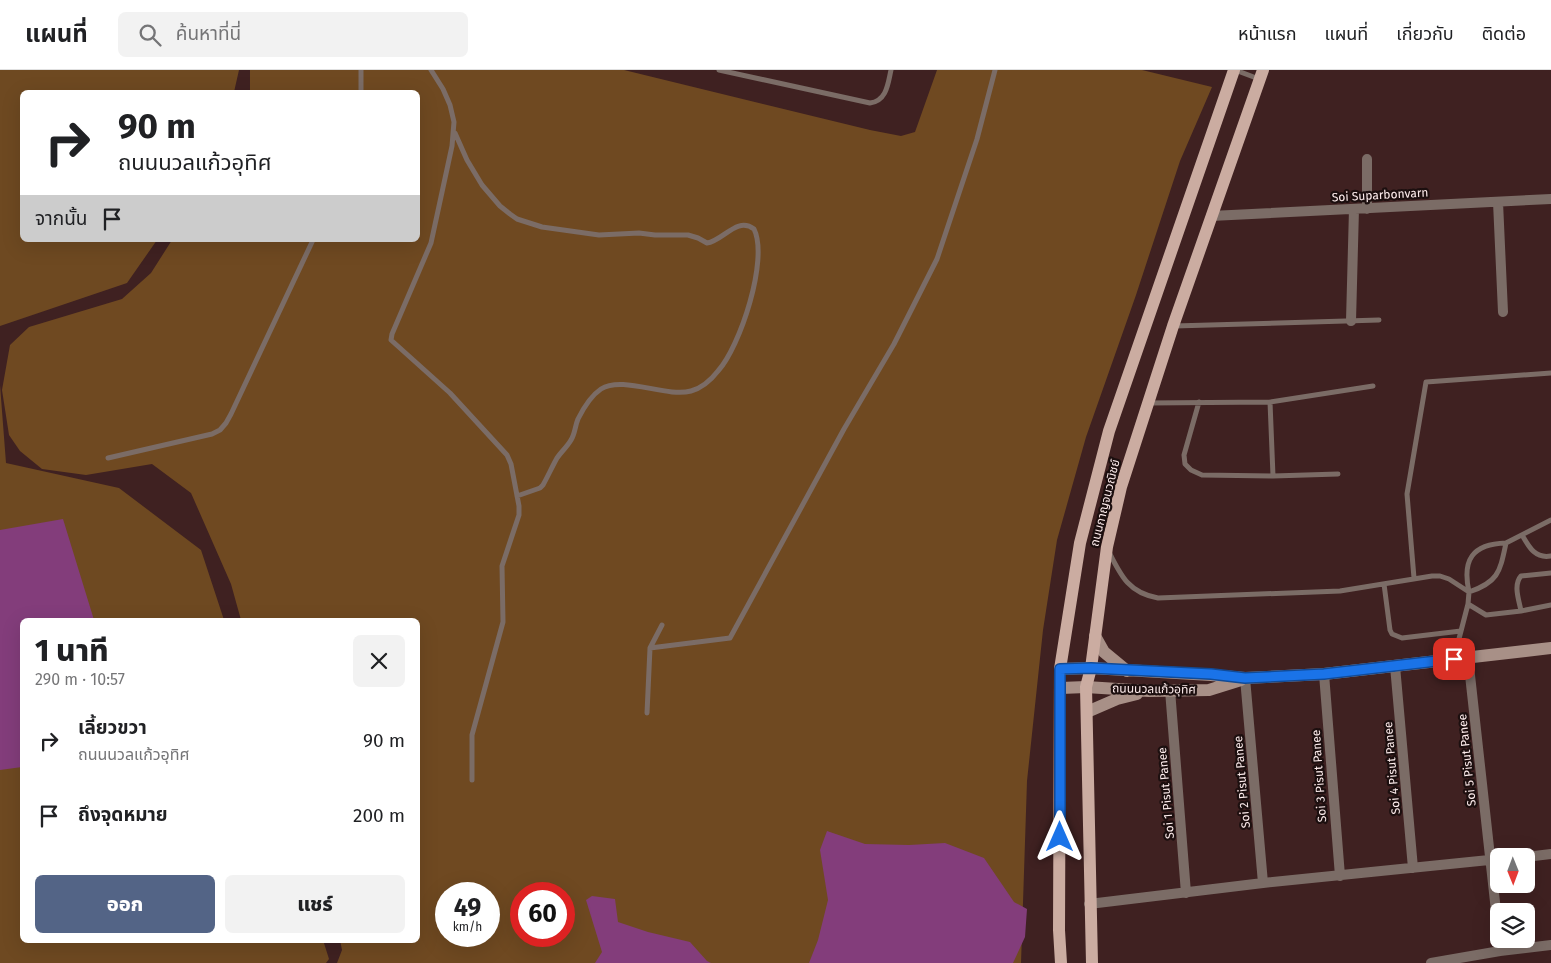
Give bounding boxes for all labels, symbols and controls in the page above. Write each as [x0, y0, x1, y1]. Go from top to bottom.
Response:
search box [118, 12, 468, 57]
text: แผนที่ [25, 20, 88, 48]
icon: search [136, 21, 164, 49]
text: ค้นหาที่นี่ [176, 22, 241, 45]
text: หน้าแรก [1238, 23, 1296, 45]
text: แผนที่ [1324, 23, 1368, 45]
text: เกี่ยวกับ [1396, 23, 1454, 45]
text: ติดต่อ [1482, 23, 1526, 45]
text: 90 m [118, 105, 196, 147]
icon: right [35, 110, 100, 175]
text: ถนนนวลแก้วอุทิศ [118, 149, 271, 176]
street label: Soi Suparbonvarn [1331, 185, 1429, 205]
icon: arrive [98, 205, 126, 233]
text: จากนั้น [35, 207, 88, 230]
street label: ถนนกาญจนวณิชย์ [1087, 458, 1123, 548]
text: 1 นาที [35, 633, 109, 669]
button: close [353, 635, 405, 687]
pin [1433, 638, 1475, 680]
icon: arrive [1440, 645, 1468, 673]
text: 290 m · 10:57 [35, 670, 125, 689]
street label: ถนนนวลแก้วอุทิศ [1112, 681, 1196, 697]
street label: Soi 5 Pisut Panee [1455, 713, 1479, 807]
text: เลี้ยวขวา [78, 716, 147, 739]
street label: Soi 4 Pisut Panee [1381, 721, 1403, 815]
icon: right [35, 727, 63, 755]
text: 90 m [363, 729, 405, 752]
street label: Soi 3 Pisut Panee [1309, 729, 1329, 823]
street label: Soi 2 Pisut Panee [1231, 735, 1253, 829]
text: ถนนนวลแก้วอุทิศ [78, 745, 190, 764]
street label: Soi 1 Pisut Panee [1155, 747, 1177, 839]
icon: arrive [35, 802, 63, 830]
text: ถึงจุดหมาย [78, 803, 168, 826]
text: 200 m [353, 804, 405, 827]
position arrow [1033, 810, 1085, 862]
north arrow [1490, 848, 1535, 892]
map controls [1490, 848, 1535, 948]
button: ออก [35, 875, 215, 933]
button: แชร์ [225, 875, 405, 933]
speed limit sign: 60 [510, 882, 575, 947]
text: 49 [454, 893, 481, 923]
button: layers [1490, 903, 1535, 948]
text: km/h [453, 920, 482, 934]

